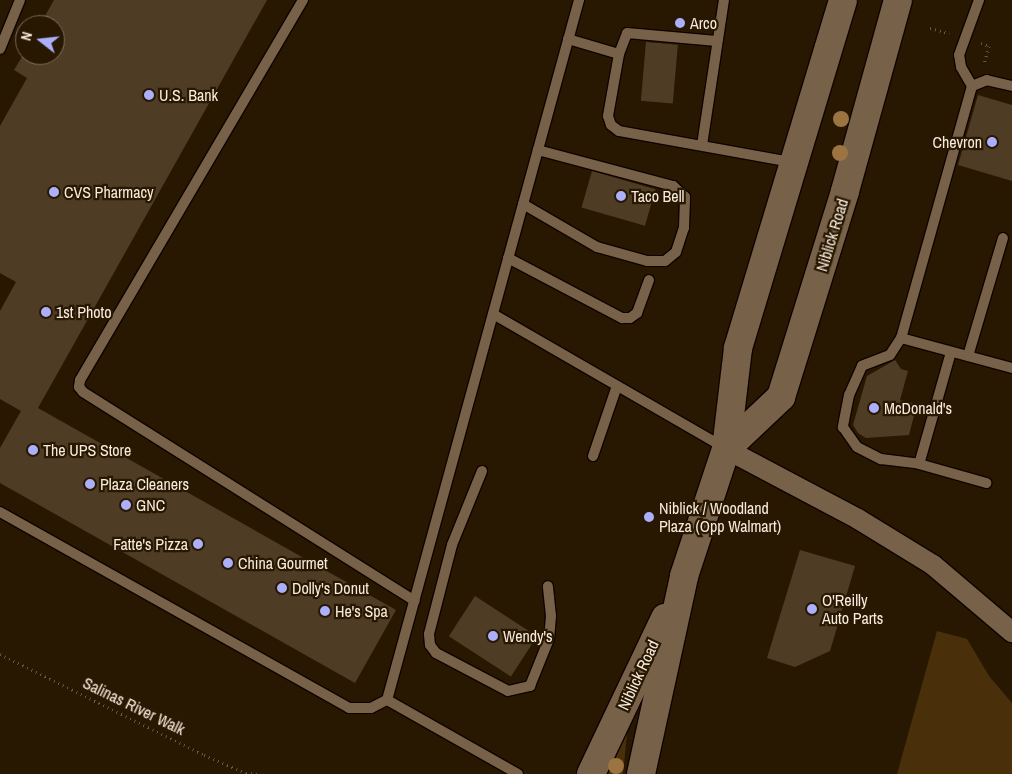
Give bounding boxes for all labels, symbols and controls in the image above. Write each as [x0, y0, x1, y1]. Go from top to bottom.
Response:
place label: Arco [690, 13, 717, 33]
north arrow [15, 15, 65, 65]
marker: Arco [674, 17, 686, 29]
text: N [17, 30, 36, 43]
place label: U.S. Bank [159, 85, 218, 105]
marker: U.S. Bank [143, 89, 155, 101]
place label: Chevron [932, 132, 982, 152]
marker: Chevron [986, 136, 998, 148]
place label: CVS Pharmacy [64, 182, 154, 202]
marker: CVS Pharmacy [48, 186, 60, 198]
place label: Taco Bell [631, 186, 684, 206]
marker: Taco Bell [615, 190, 627, 202]
street label: Niblick Road [812, 196, 852, 274]
place label: 1st Photo [56, 302, 111, 322]
marker: 1st Photo [40, 306, 52, 318]
place label: McDonald's [884, 398, 952, 418]
marker: McDonald's [868, 402, 880, 414]
place label: The UPS Store [43, 440, 131, 460]
marker: The UPS Store [27, 444, 39, 456]
place label: Plaza Cleaners [100, 474, 189, 494]
marker: Plaza Cleaners [84, 478, 96, 490]
place label: GNC [136, 495, 165, 515]
place label: Niblick / Woodland Plaza (Opp Walmart) [659, 498, 781, 536]
marker: GNC [120, 499, 132, 511]
marker: Niblick / Woodland Plaza (Opp Walmart) [643, 511, 655, 523]
place label: Fatte's Pizza [113, 534, 188, 554]
marker: Fatte's Pizza [192, 538, 204, 550]
place label: China Gourmet [238, 553, 328, 573]
marker: China Gourmet [222, 557, 234, 569]
place label: Dolly's Donut [292, 578, 369, 598]
marker: Dolly's Donut [276, 582, 288, 594]
place label: O'Reilly Auto Parts [822, 590, 883, 628]
place label: He's Spa [335, 601, 388, 621]
marker: O'Reilly Auto Parts [806, 603, 818, 615]
marker: He's Spa [319, 605, 331, 617]
place label: Wendy's [503, 626, 553, 646]
marker: Wendy's [487, 630, 499, 642]
street label: Niblick Road [613, 637, 663, 713]
street label: Salinas River Walk [80, 673, 188, 739]

